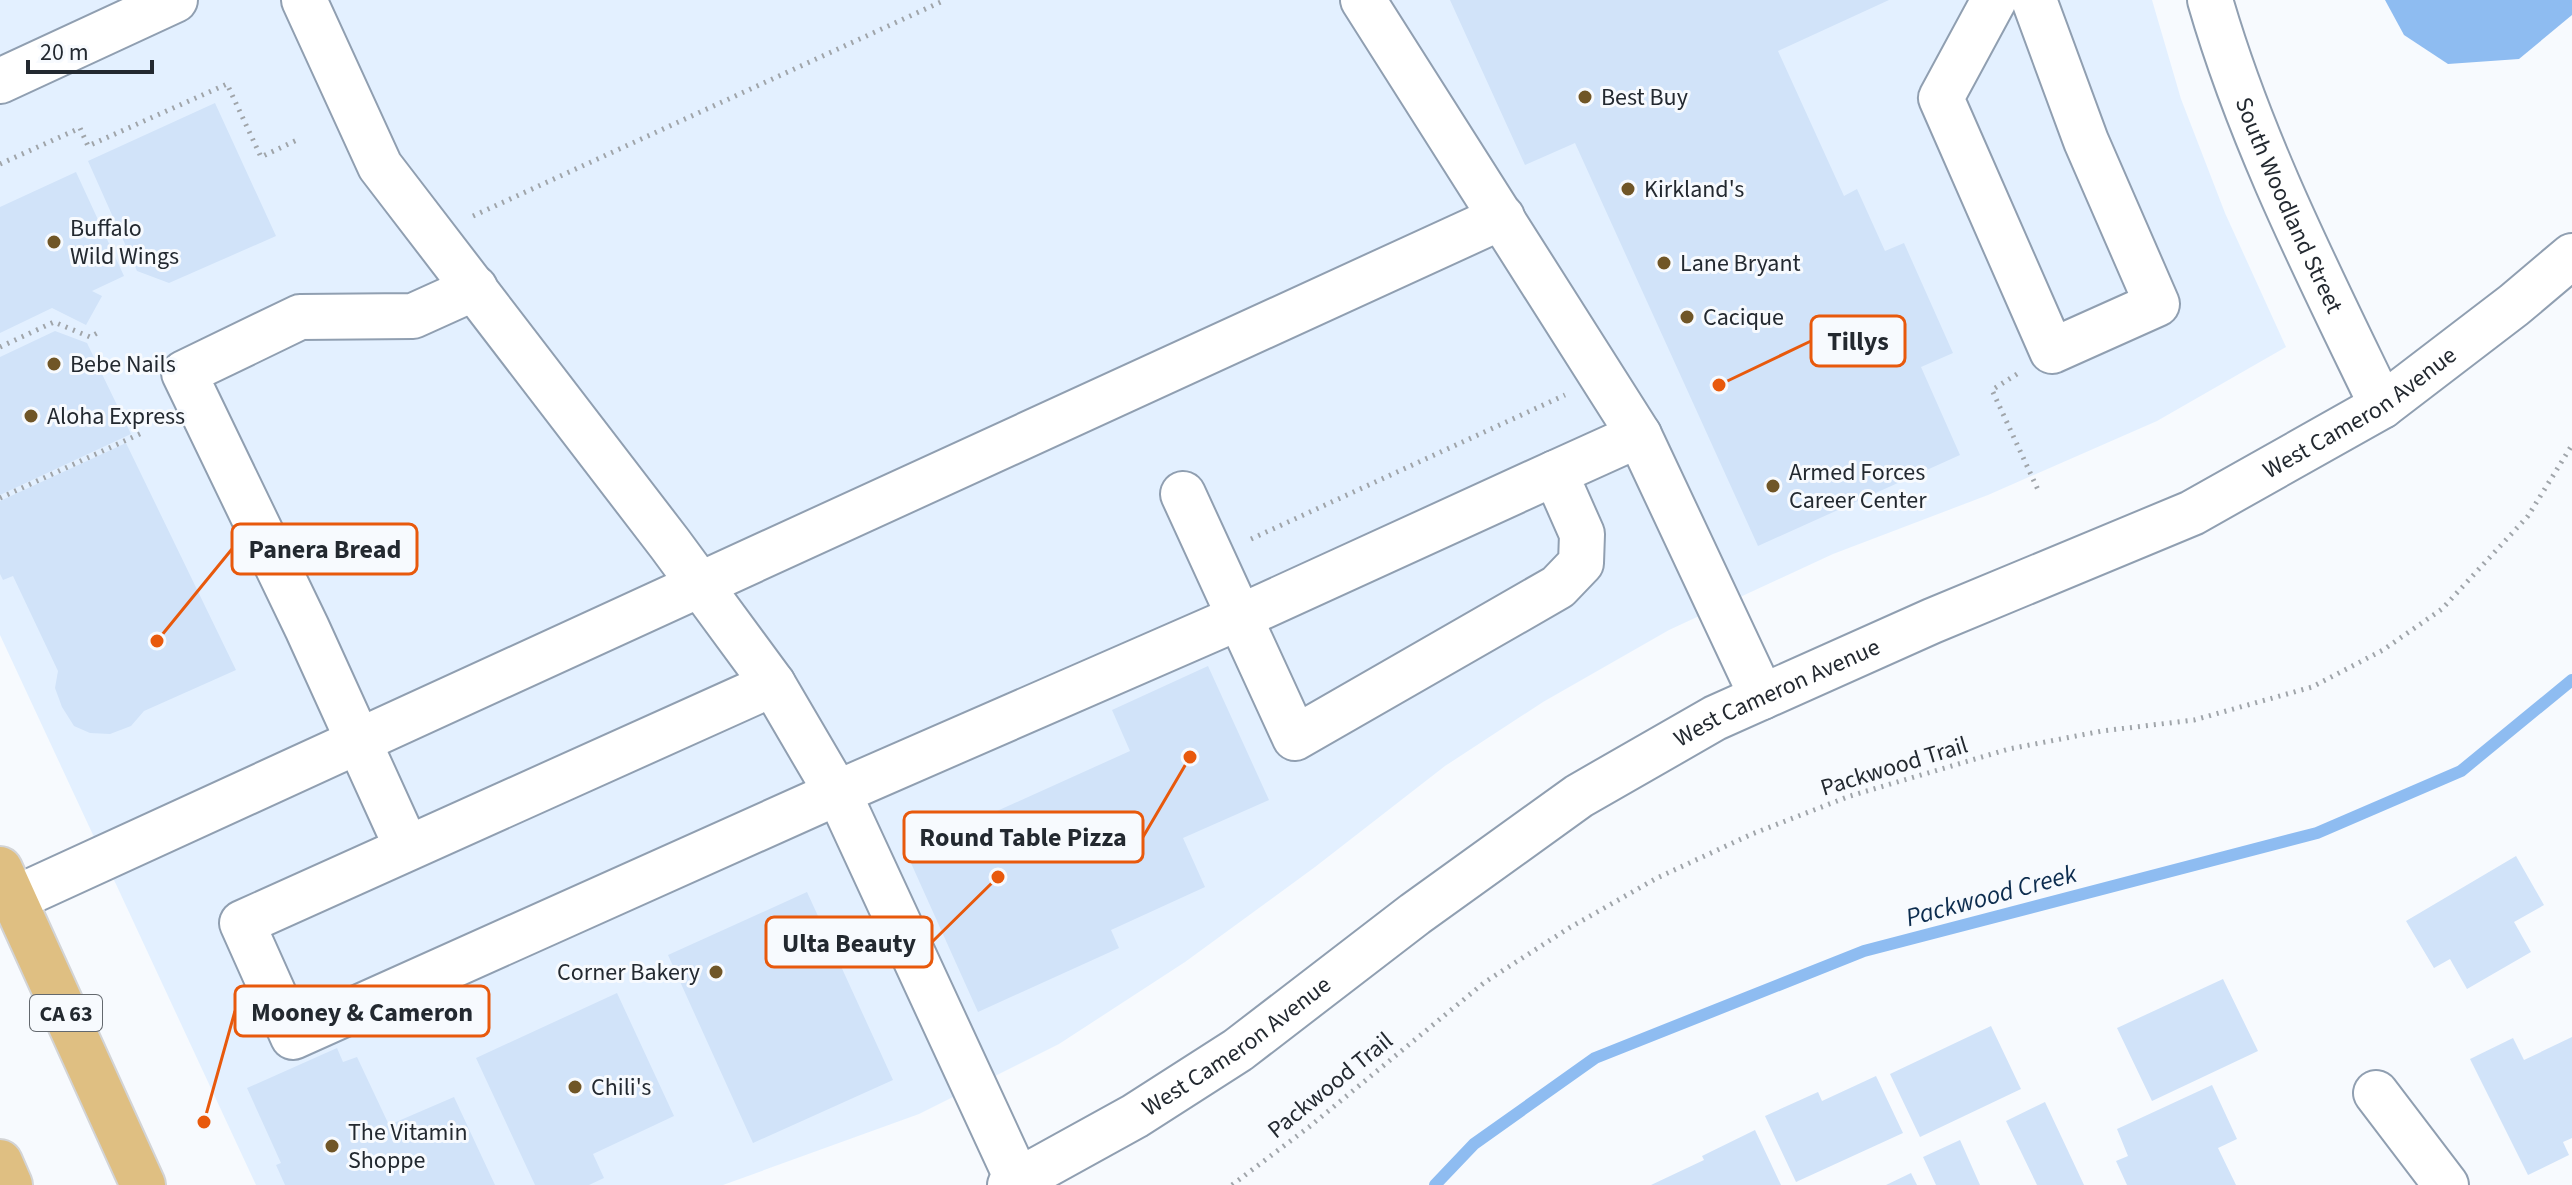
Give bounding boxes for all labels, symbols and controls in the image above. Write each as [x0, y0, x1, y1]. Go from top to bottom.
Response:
scale bar [28, 24, 152, 74]
text: 20 m [40, 35, 89, 70]
place label: Best Buy [1601, 80, 1688, 115]
marker: Best Buy [1576, 88, 1594, 106]
street label: South Woodland Street [2226, 92, 2352, 319]
place label: Kirkland's [1644, 172, 1744, 207]
marker: Kirkland's [1619, 180, 1637, 198]
place label: Buffalo Wild Wings [70, 211, 179, 274]
marker: Buffalo Wild Wings [45, 233, 63, 251]
place label: Lane Bryant [1680, 246, 1801, 281]
marker: Lane Bryant [1655, 254, 1673, 272]
place label: Cacique [1703, 300, 1784, 335]
marker: Cacique [1678, 308, 1696, 326]
callout: Tillys [1811, 316, 1905, 366]
text: Tillys [1827, 323, 1889, 360]
street label: West Cameron Avenue [2257, 338, 2464, 488]
place label: Bebe Nails [70, 347, 176, 382]
marker: Bebe Nails [45, 355, 63, 373]
place label: Aloha Express [47, 399, 185, 434]
marker: Aloha Express [22, 407, 40, 425]
place label: Armed Forces Career Center [1789, 455, 1927, 518]
marker: Armed Forces Career Center [1764, 477, 1782, 495]
callout: Panera Bread [232, 524, 417, 574]
text: Panera Bread [249, 531, 401, 568]
street label: West Cameron Avenue [1667, 629, 1886, 756]
street label: Packwood Trail [1816, 727, 1972, 805]
callout: Round Table Pizza [904, 812, 1143, 862]
text: Round Table Pizza [919, 819, 1127, 856]
water label: Packwood Creek [1901, 855, 2081, 936]
callout: Ulta Beauty [766, 917, 932, 967]
text: Ulta Beauty [782, 925, 916, 962]
place label: Corner Bakery [557, 955, 700, 990]
marker: Corner Bakery [707, 963, 725, 981]
street label: West Cameron Avenue [1135, 968, 1338, 1125]
callout: Mooney & Cameron [235, 986, 489, 1036]
text: Mooney & Cameron [251, 994, 473, 1031]
road number: CA 63 [30, 995, 102, 1031]
street label: Packwood Trail [1260, 1024, 1401, 1147]
place label: Chili's [591, 1070, 651, 1105]
marker: Chili's [566, 1078, 584, 1096]
place label: The Vitamin Shoppe [348, 1115, 468, 1178]
marker: The Vitamin Shoppe [323, 1137, 341, 1155]

